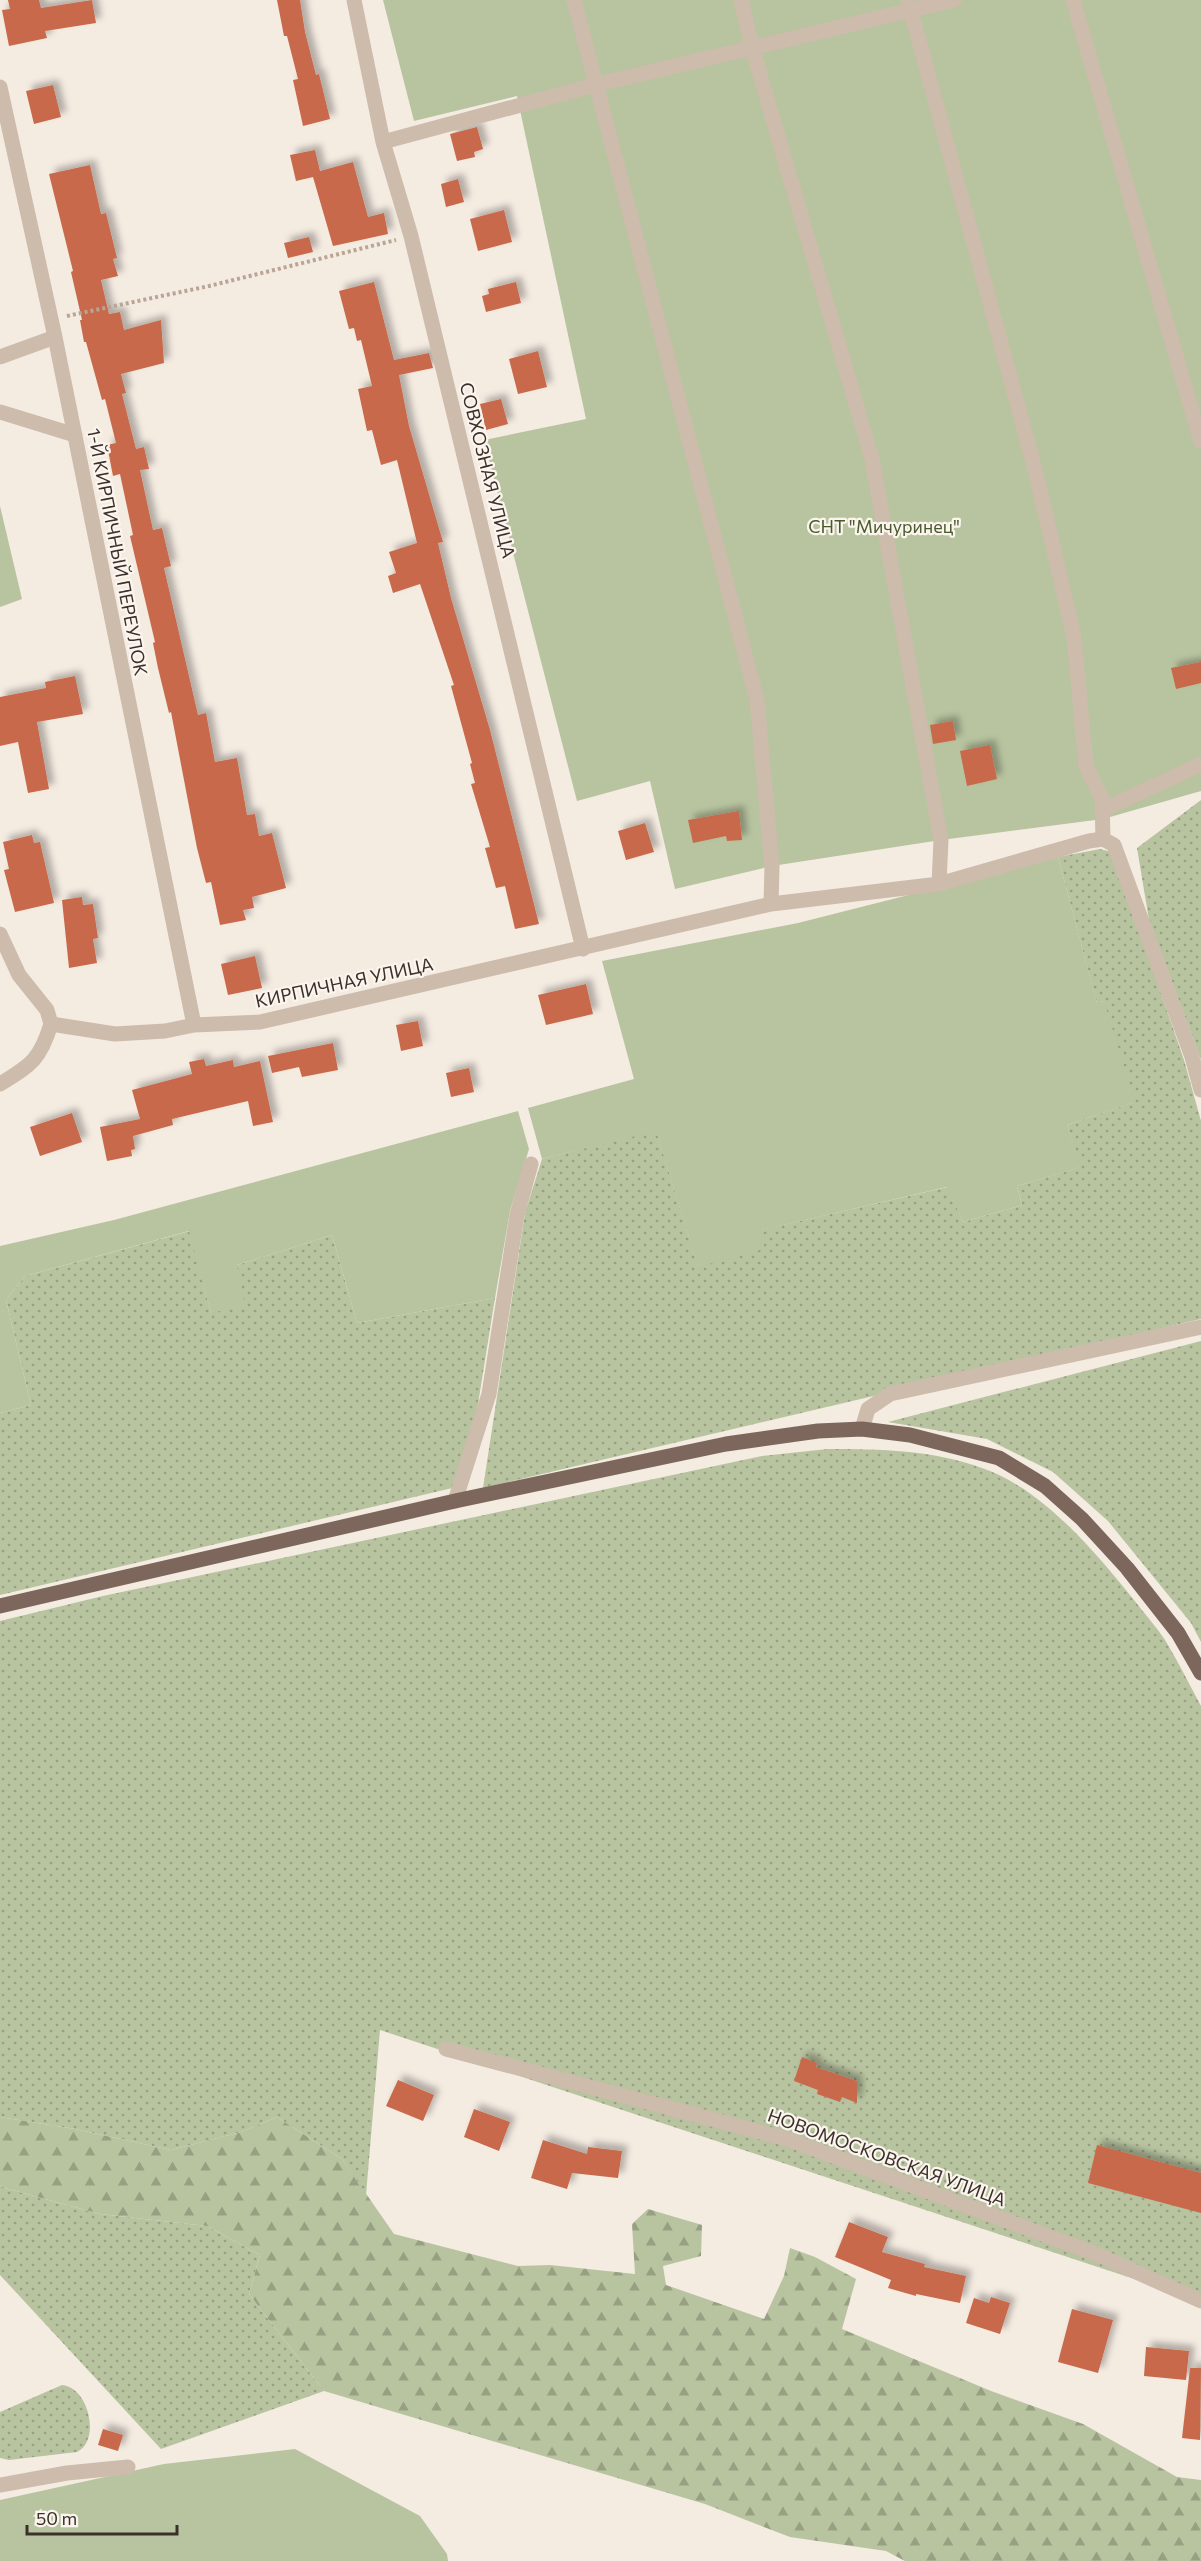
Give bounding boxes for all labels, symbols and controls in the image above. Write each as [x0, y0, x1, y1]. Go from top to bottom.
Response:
street label: СОВХОЗНАЯ УЛИЦА [456, 380, 520, 560]
street label: 1-Й КИРПИЧНЫЙ ПЕРЕУЛОК [83, 426, 153, 678]
park label: СНТ "Мичуринец" [808, 515, 960, 537]
street label: КИРПИЧНАЯ УЛИЦА [253, 952, 435, 1012]
street label: НОВОМОСКОВСКАЯ УЛИЦА [765, 2104, 1009, 2210]
scale bar [27, 2498, 177, 2536]
text: 50 m [36, 2507, 77, 2529]

